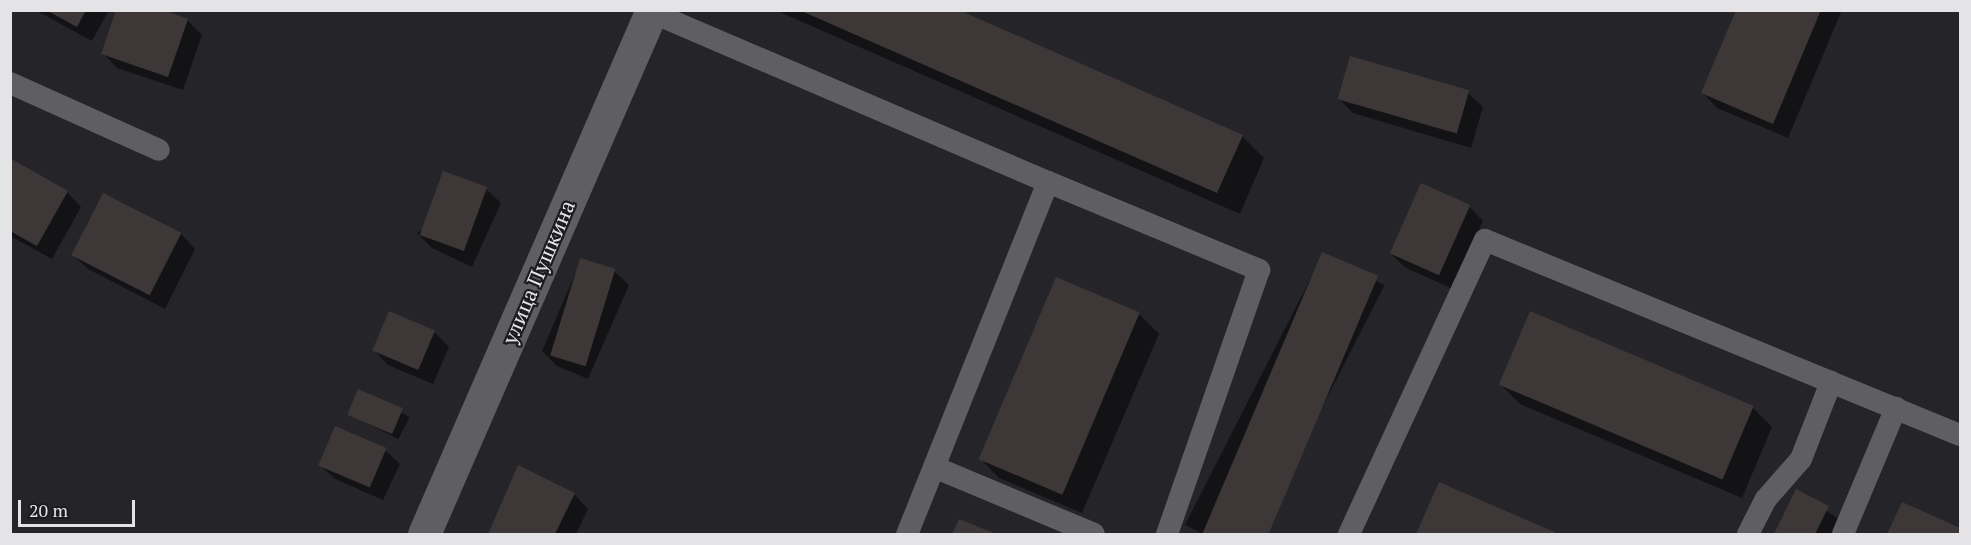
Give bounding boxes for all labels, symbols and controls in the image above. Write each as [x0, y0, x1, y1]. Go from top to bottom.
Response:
street label: улица Пушкина [496, 196, 580, 348]
scale bar [21, 488, 138, 526]
text: 20 m [29, 498, 68, 522]

